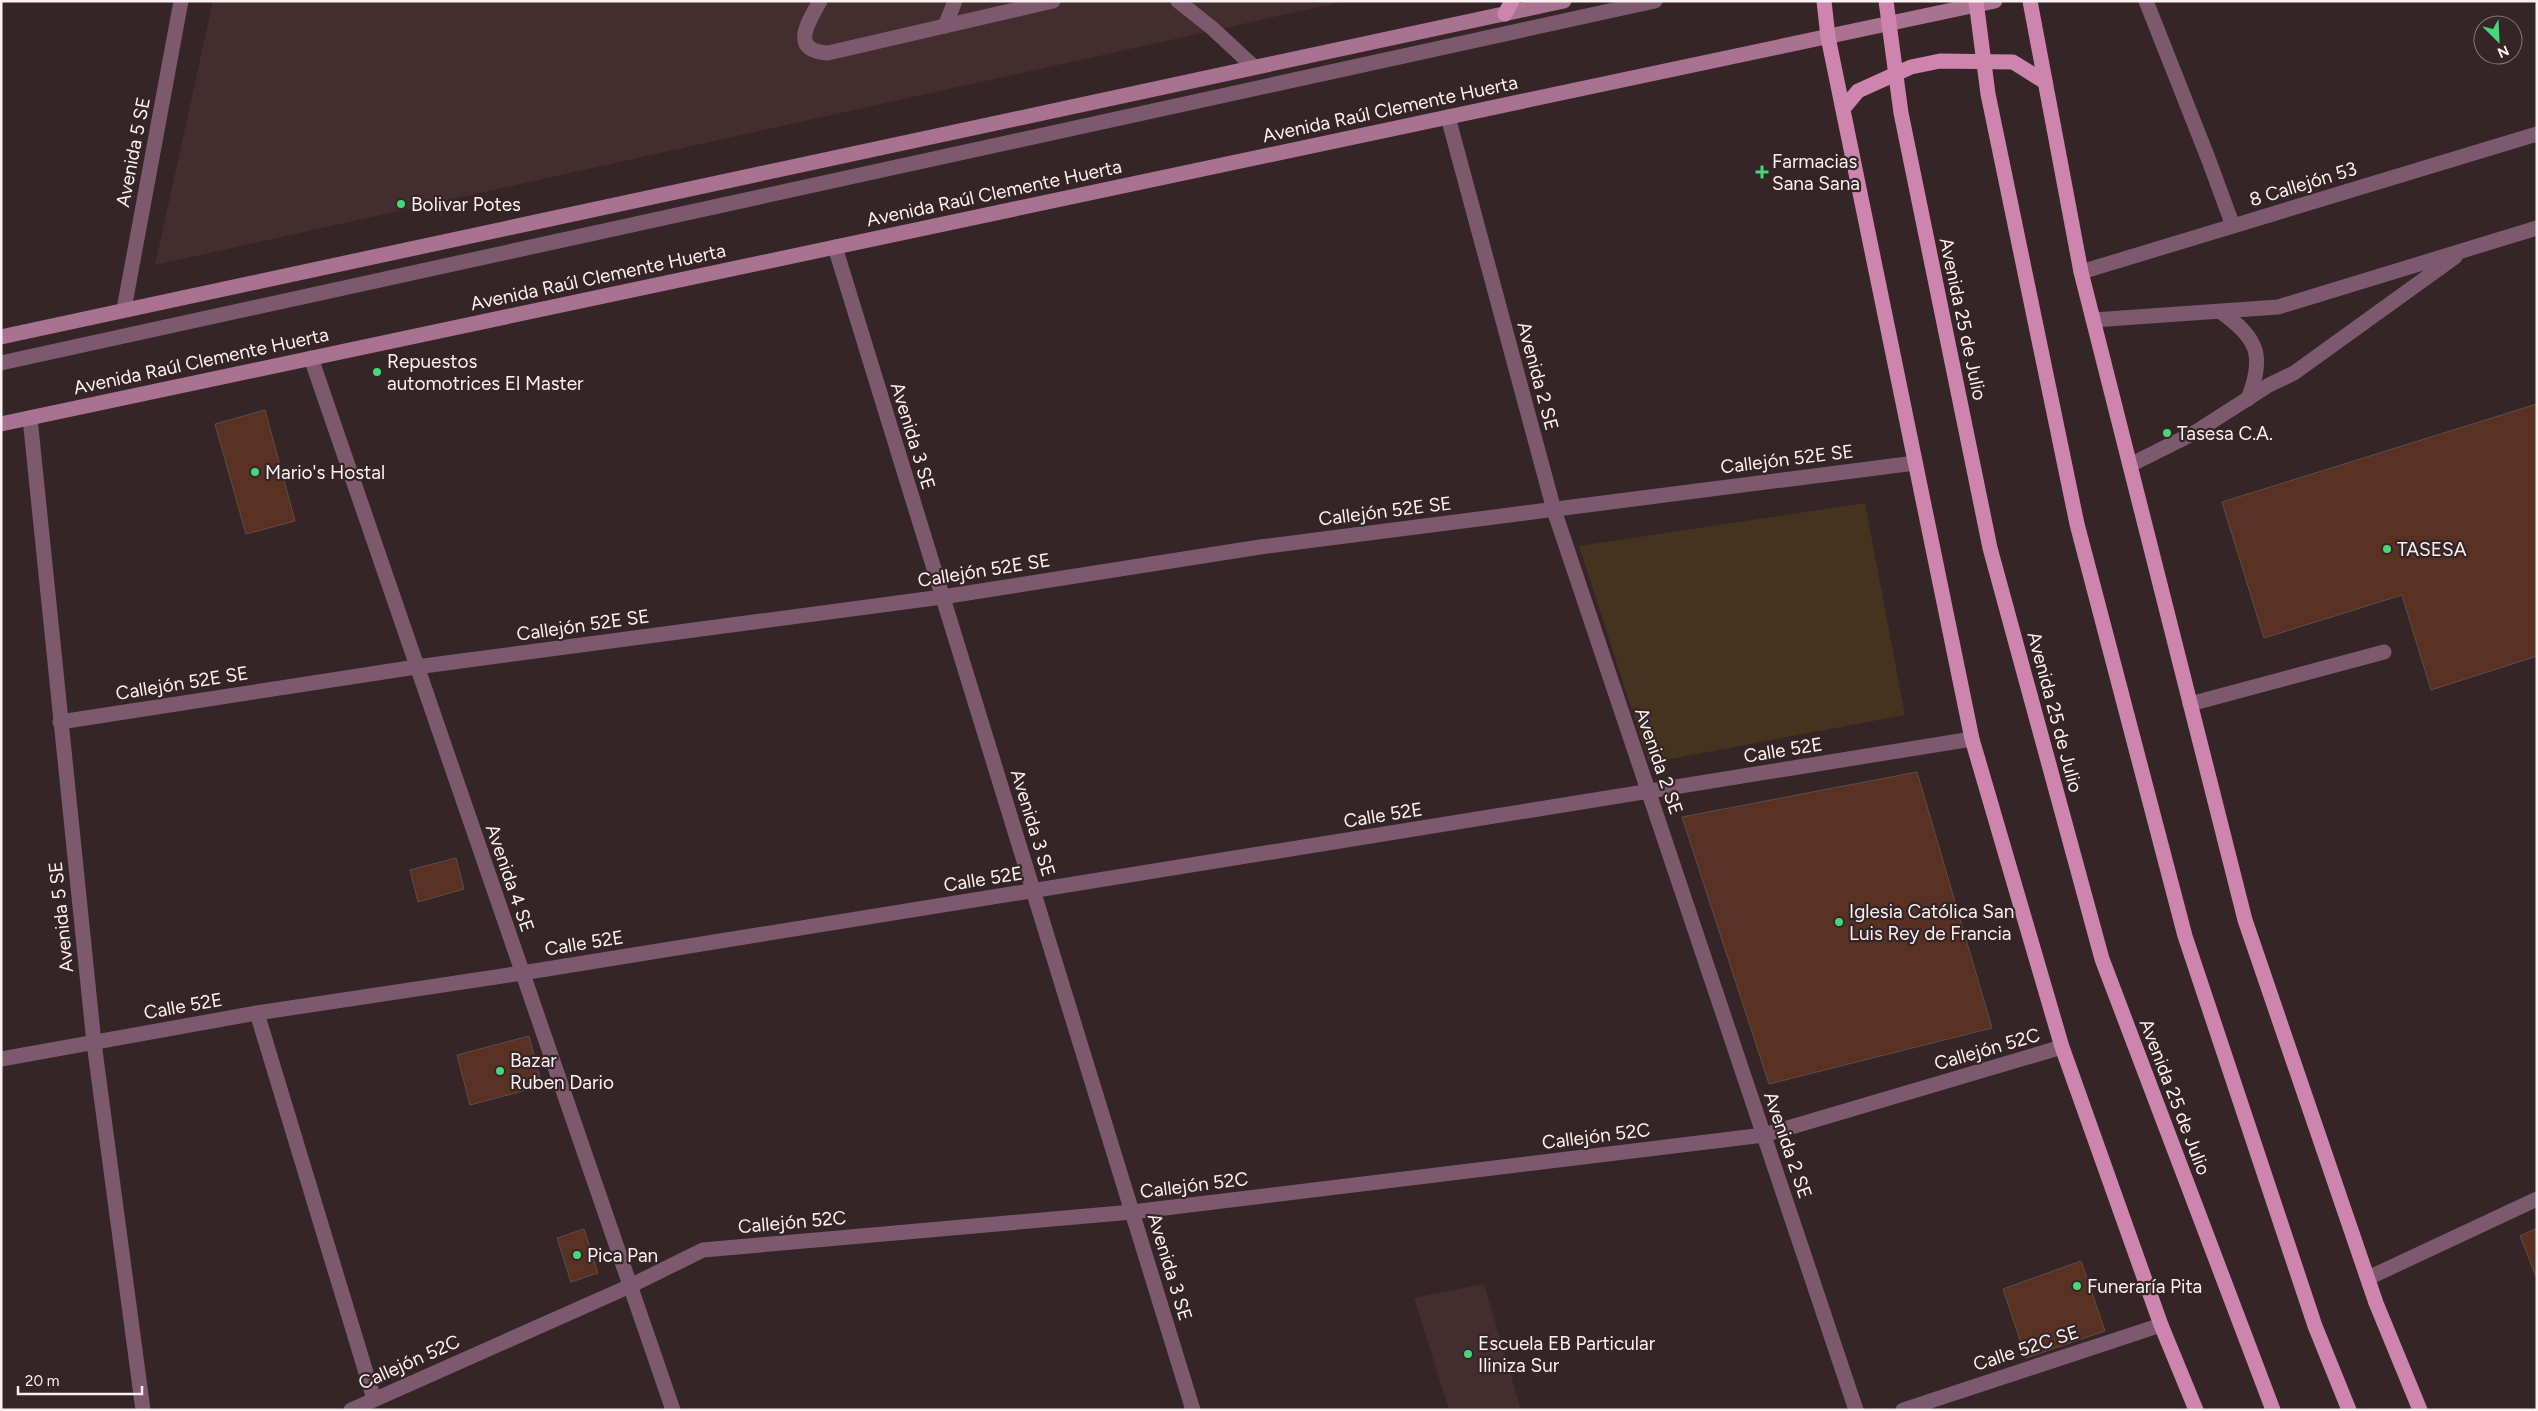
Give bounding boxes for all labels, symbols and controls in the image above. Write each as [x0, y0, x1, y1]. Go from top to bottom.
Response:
north arrow [2473, 15, 2523, 65]
text: N [2495, 41, 2511, 61]
street label: Avenida Raúl Clemente Huerta [1260, 71, 1520, 147]
street label: Avenida 5 SE [111, 95, 155, 209]
place label: Farmacias Sana Sana [1772, 150, 1860, 195]
street label: Avenida Raúl Clemente Huerta [864, 155, 1124, 231]
street label: 8 Callejón 53 [2246, 157, 2360, 211]
marker: Farmacias Sana Sana [1756, 166, 1768, 178]
place label: Bolivar Potes [411, 193, 521, 216]
marker: Bolivar Potes [395, 198, 407, 210]
street label: Avenida 25 de Julio [1935, 236, 1991, 402]
street label: Avenida Raúl Clemente Huerta [468, 239, 728, 315]
street label: Avenida 2 SE [1512, 319, 1564, 433]
street label: Avenida Raúl Clemente Huerta [71, 323, 331, 399]
place label: Repuestos automotrices El Master [387, 350, 584, 395]
marker: Repuestos automotrices El Master [371, 366, 383, 378]
street label: Avenida 3 SE [886, 379, 940, 493]
place label: Tasesa C.A. [2177, 422, 2273, 445]
marker: Tasesa C.A. [2161, 427, 2173, 439]
street label: Callejón 52E SE [1719, 439, 1855, 479]
place label: Mario's Hostal [265, 461, 385, 484]
marker: Mario's Hostal [249, 466, 261, 478]
street label: Callejón 52E SE [1317, 491, 1453, 531]
place label: TASESA [2397, 538, 2467, 561]
marker: TASESA [2381, 543, 2393, 555]
street label: Callejón 52E SE [916, 548, 1052, 592]
street label: Callejón 52E SE [515, 604, 651, 646]
street label: Avenida 25 de Julio [2022, 629, 2088, 795]
street label: Callejón 52E SE [114, 661, 250, 705]
street label: Avenida 2 SE [1630, 705, 1688, 817]
street label: Calle 52E [1742, 732, 1824, 768]
street label: Avenida 3 SE [1006, 766, 1060, 880]
street label: Calle 52E [1342, 797, 1424, 833]
street label: Avenida 4 SE [481, 821, 539, 935]
street label: Avenida 5 SE [44, 860, 78, 974]
street label: Calle 52E [942, 861, 1024, 897]
place label: Iglesia Católica San Luis Rey de Francia [1849, 900, 2014, 945]
marker: Iglesia Católica San Luis Rey de Francia [1833, 916, 1845, 928]
street label: Calle 52E [543, 925, 625, 961]
street label: Calle 52E [142, 988, 224, 1024]
street label: Avenida 25 de Julio [2135, 1016, 2215, 1178]
street label: Callejón 52C [1932, 1023, 2043, 1075]
place label: Bazar Ruben Dario [510, 1049, 614, 1094]
marker: Bazar Ruben Dario [494, 1065, 506, 1077]
street label: Avenida 2 SE [1759, 1089, 1817, 1201]
street label: Callejón 52C [1541, 1118, 1652, 1154]
street label: Callejón 52C [1139, 1167, 1250, 1203]
street label: Callejón 52C [737, 1206, 847, 1238]
street label: Avenida 3 SE [1143, 1210, 1197, 1324]
place label: Pica Pan [587, 1244, 658, 1267]
marker: Pica Pan [571, 1249, 583, 1261]
place label: Funeraría Pita [2087, 1275, 2202, 1298]
marker: Funeraría Pita [2071, 1280, 2083, 1292]
street label: Calle 52C SE [1970, 1320, 2082, 1376]
street label: Callejón 52C [355, 1329, 464, 1395]
place label: Escuela EB Particular Iliniza Sur [1478, 1332, 1656, 1377]
marker: Escuela EB Particular Iliniza Sur [1462, 1348, 1474, 1360]
scale bar [18, 1364, 141, 1396]
text: 20 m [25, 1372, 59, 1390]

